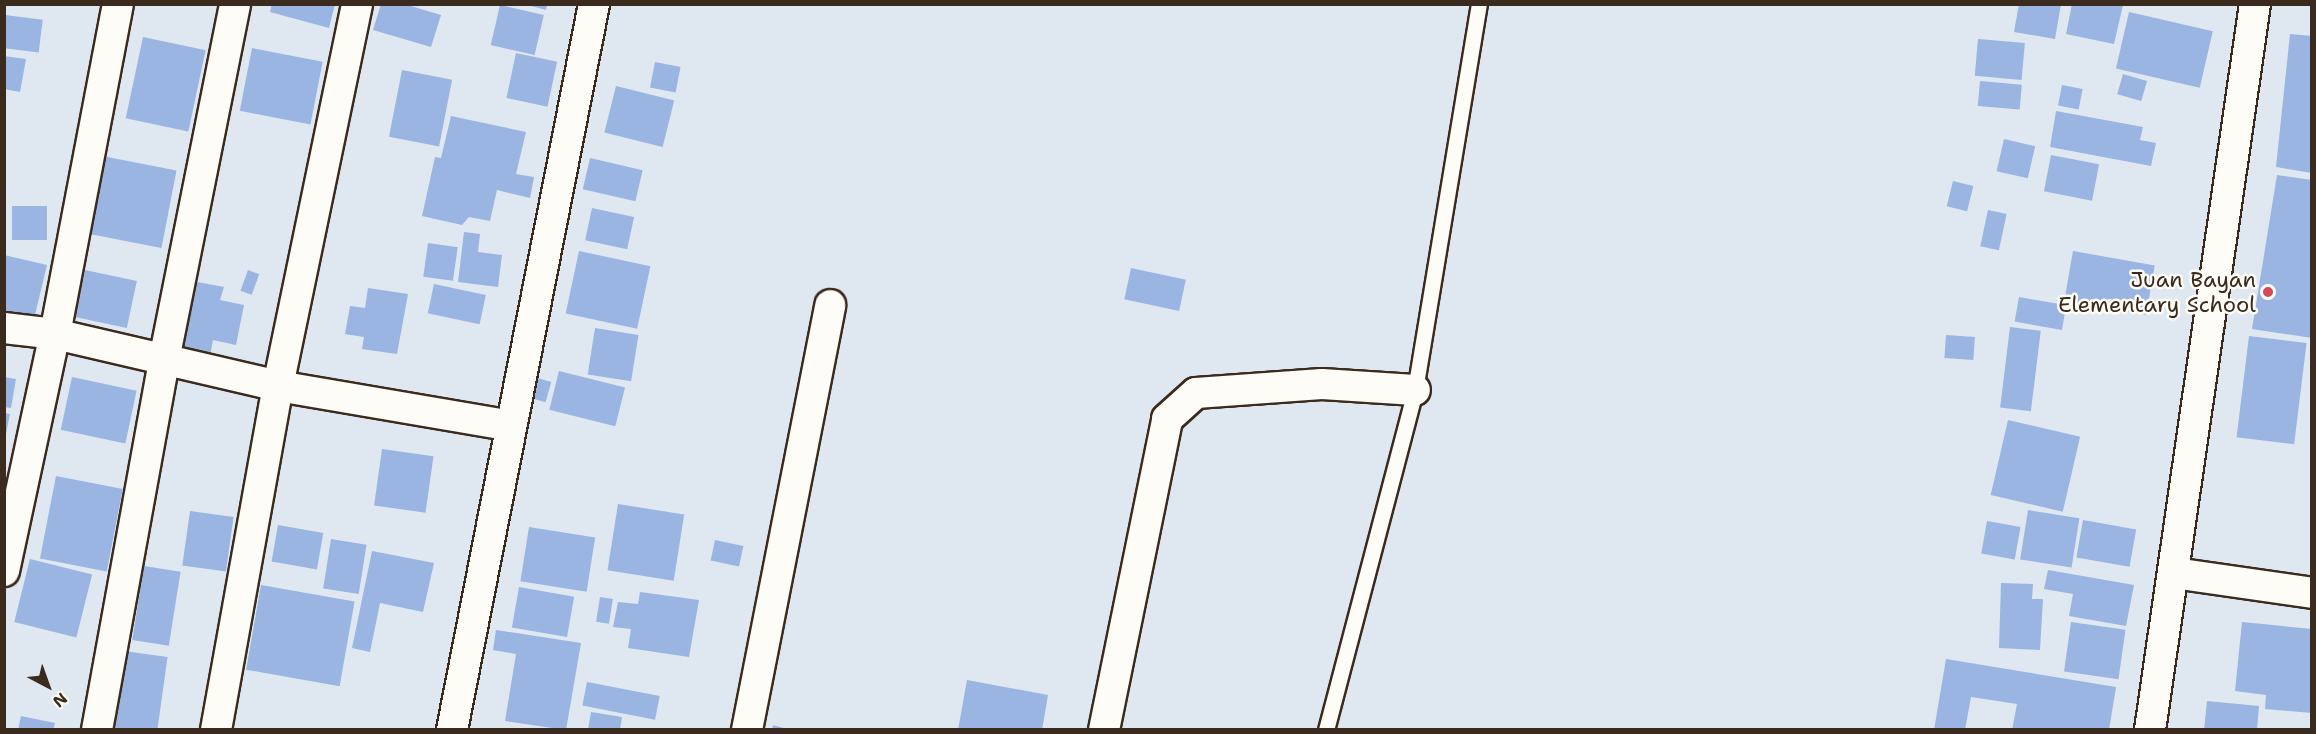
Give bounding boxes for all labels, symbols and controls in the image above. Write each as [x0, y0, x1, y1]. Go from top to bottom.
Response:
place label: Juan Bayan Elementary School [2058, 266, 2256, 318]
marker: Juan Bayan Elementary School [2261, 285, 2275, 299]
north arrow [18, 656, 78, 716]
text: N [48, 688, 72, 712]

